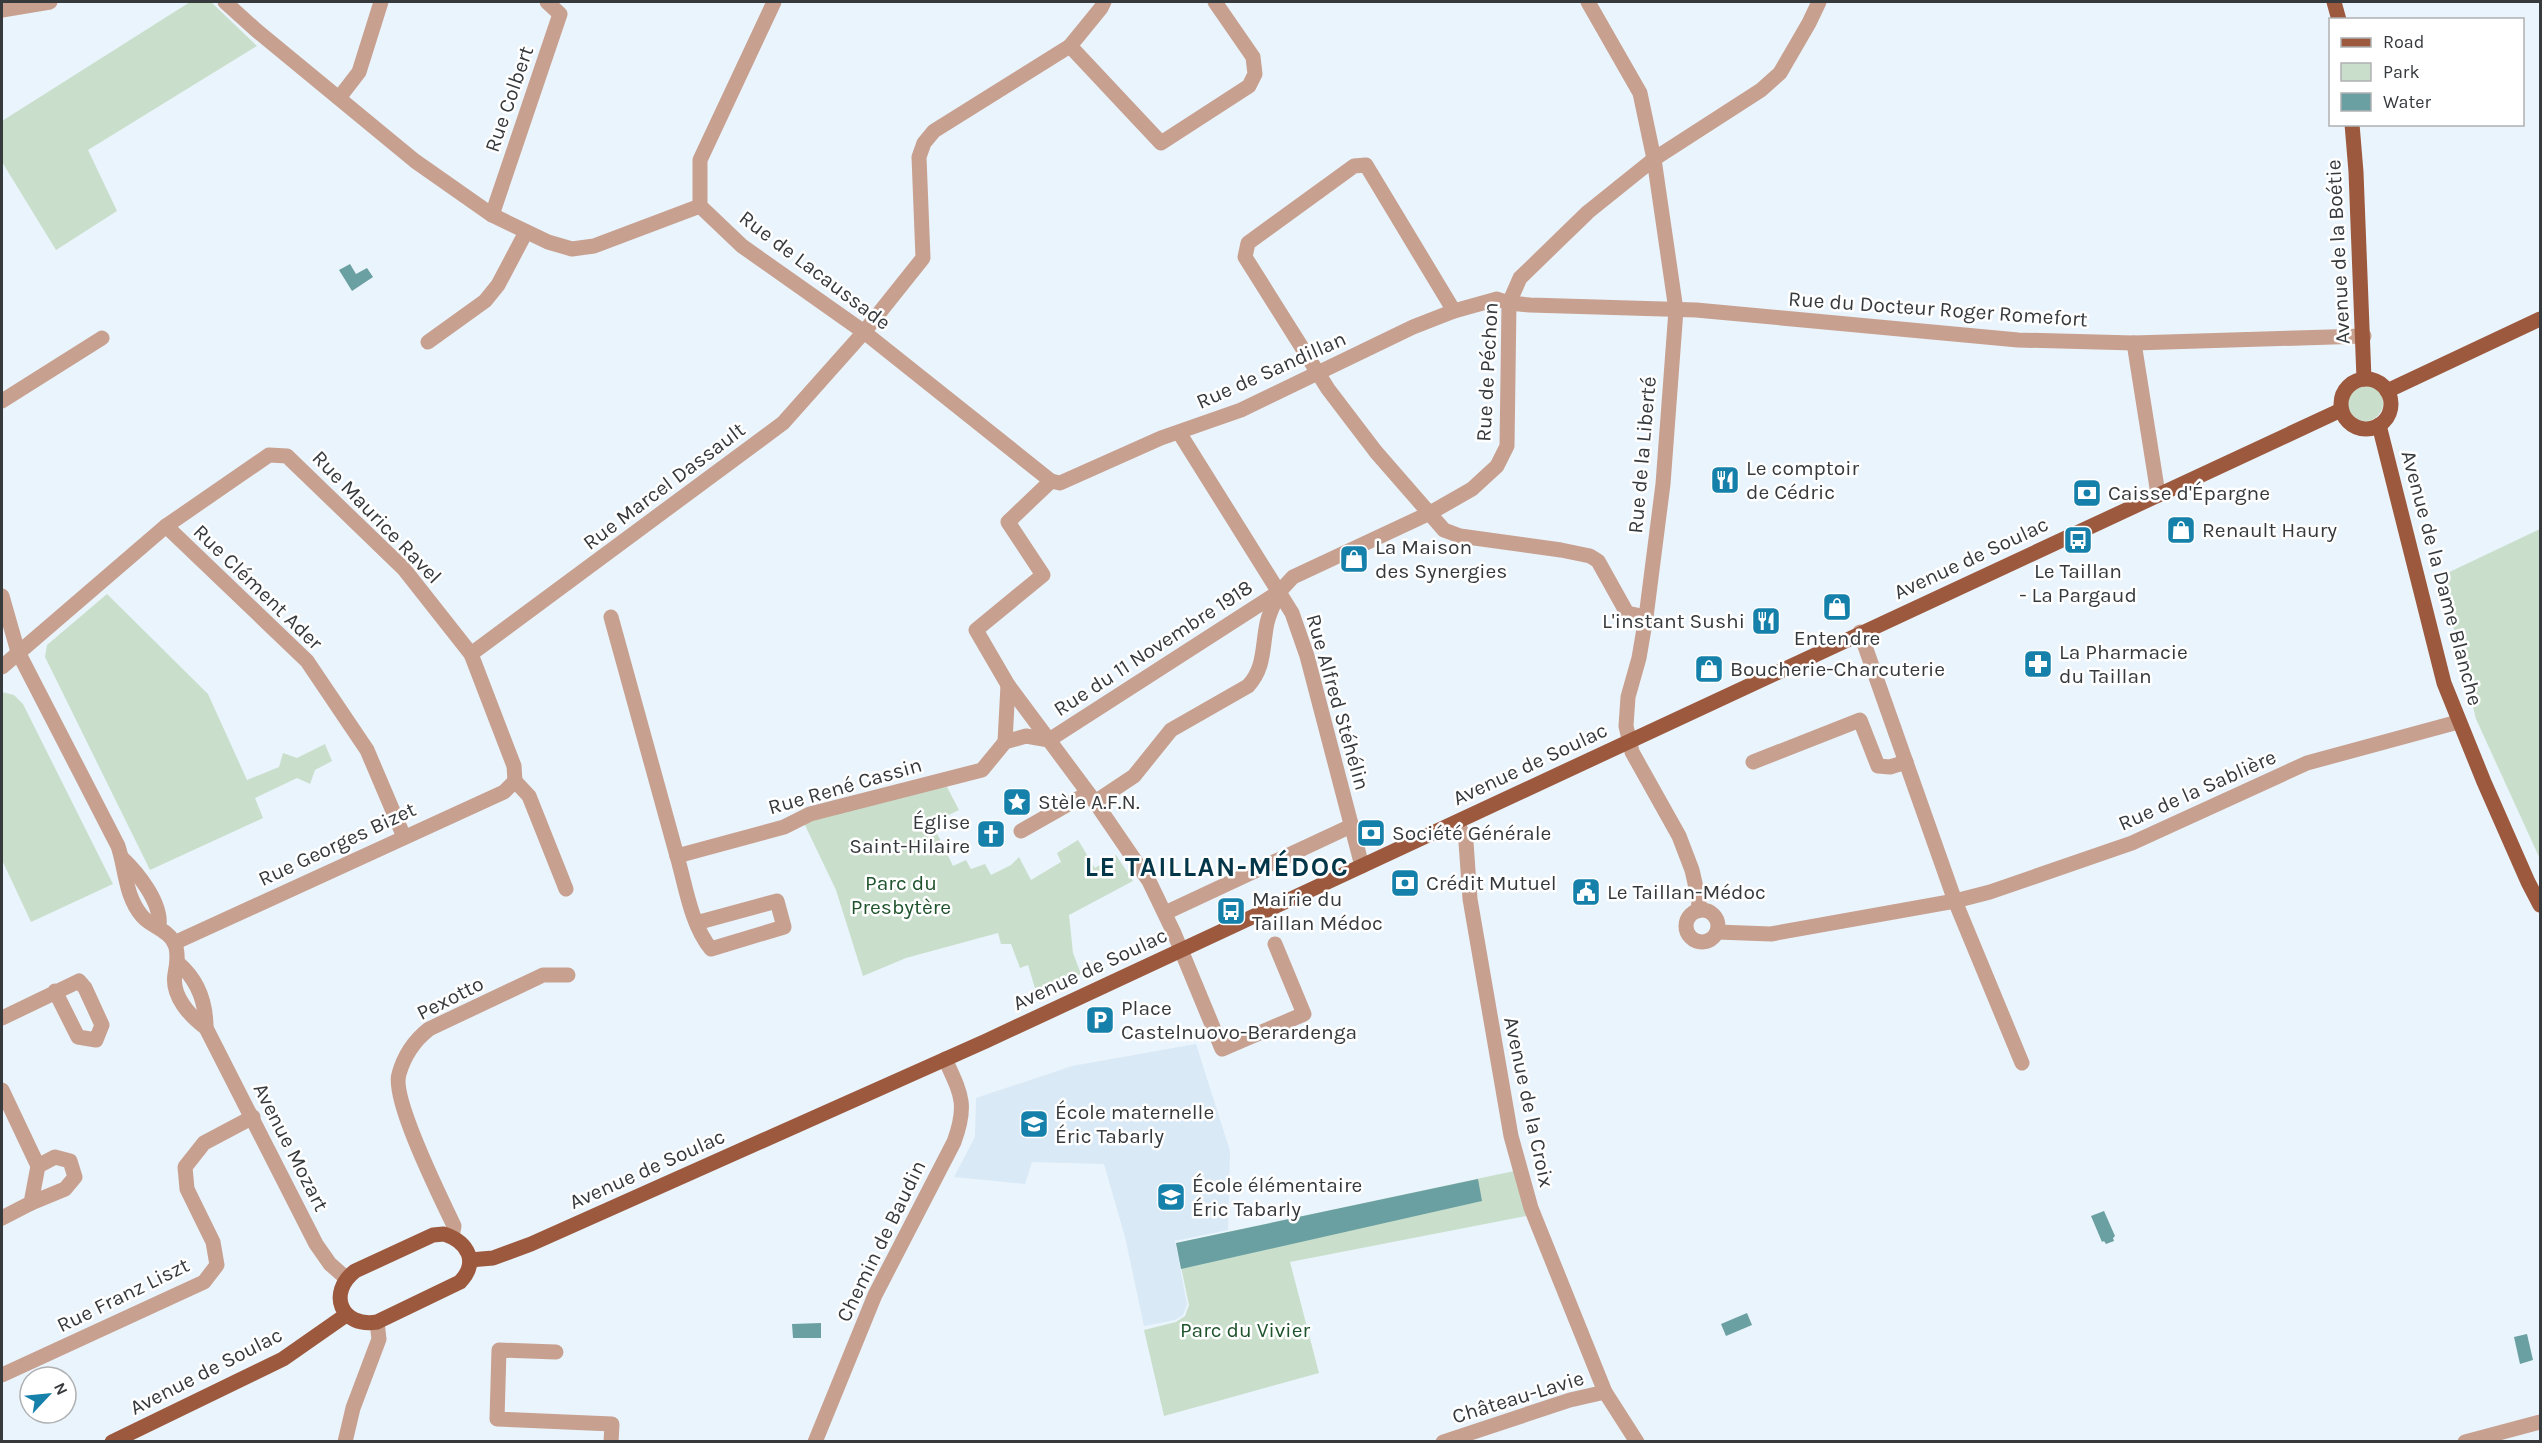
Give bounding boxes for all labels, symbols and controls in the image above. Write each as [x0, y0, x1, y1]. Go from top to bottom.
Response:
legend [2329, 18, 2524, 126]
text: Road [2383, 31, 2424, 53]
street label: Rue Colbert [480, 43, 538, 155]
text: Park [2383, 61, 2420, 83]
text: Water [2383, 91, 2431, 113]
street label: Avenue de la Boétie [2321, 159, 2355, 345]
street label: Rue de Lacaussade [735, 205, 895, 335]
street label: Rue du Docteur Roger Romefort [1787, 287, 2089, 331]
street label: Rue de Péchon [1471, 302, 1503, 442]
street label: Rue de Sandillan [1192, 326, 1350, 414]
street label: Rue de la Liberté [1623, 375, 1661, 535]
street label: Rue Marcel Dassault [578, 417, 750, 555]
street label: Rue Maurice Ravel [307, 446, 447, 588]
street label: Avenue de la Dame Blanche [2396, 448, 2488, 708]
place label: Le comptoir de Cédric [1746, 456, 1859, 504]
restaurant icon: Le comptoir de Cédric [1709, 464, 1741, 496]
bank icon: Caisse d'Épargne [2071, 477, 2103, 509]
place label: Caisse d'Épargne [2108, 481, 2270, 505]
street label: Avenue de Soulac [1890, 512, 2052, 604]
shop icon: Renault Haury [2165, 514, 2197, 546]
place label: Renault Haury [2202, 518, 2337, 542]
street label: Rue Clément Ader [189, 519, 328, 655]
bus stop icon: Le Taillan - La Pargaud [2062, 524, 2094, 556]
place label: La Maison des Synergies [1375, 535, 1507, 583]
shop icon: La Maison des Synergies [1338, 543, 1370, 575]
place label: Le Taillan - La Pargaud [2019, 559, 2137, 607]
street label: Rue du 11 Novembre 1918 [1049, 575, 1257, 721]
shop icon: Entendre [1821, 591, 1853, 623]
restaurant icon: L'instant Sushi [1750, 605, 1782, 637]
place label: L'instant Sushi [1602, 609, 1745, 633]
street label: Rue Alfred Stéhélin [1301, 611, 1375, 793]
place label: Entendre [1794, 626, 1880, 650]
place label: La Pharmacie du Taillan [2059, 640, 2188, 688]
pharmacy icon: La Pharmacie du Taillan [2022, 648, 2054, 680]
shop icon: Boucherie-Charcuterie [1693, 653, 1725, 685]
place label: Boucherie-Charcuterie [1730, 657, 1945, 681]
street label: Avenue de Soulac [1449, 718, 1611, 810]
street label: Rue de la Sablière [2114, 744, 2280, 836]
street label: Rue René Cassin [765, 753, 925, 819]
place icon: Stèle A.F.N. [1001, 786, 1033, 818]
place label: Stèle A.F.N. [1038, 790, 1140, 814]
street label: Rue Georges Bizet [254, 797, 420, 891]
place label: Église Saint-Hilaire [849, 810, 970, 858]
bank icon: Société Générale [1355, 817, 1387, 849]
church icon: Église Saint-Hilaire [975, 818, 1007, 850]
place label: Société Générale [1392, 821, 1551, 845]
district label: LE TAILLAN-MÉDOC [1085, 849, 1349, 883]
bank icon: Crédit Mutuel [1389, 867, 1421, 899]
park label: Parc du Presbytère [851, 871, 951, 919]
place label: Crédit Mutuel [1426, 871, 1557, 895]
public building icon: Le Taillan-Médoc [1570, 876, 1602, 908]
place label: Le Taillan-Médoc [1607, 880, 1766, 904]
place label: Mairie du Taillan Médoc [1252, 887, 1383, 935]
bus stop icon: Mairie du Taillan Médoc [1215, 895, 1247, 927]
street label: Avenue de Soulac [1009, 923, 1171, 1015]
street label: Pexotto [413, 971, 487, 1025]
place label: Place Castelnuovo-Berardenga [1121, 996, 1357, 1044]
parking icon: Place Castelnuovo-Berardenga [1084, 1004, 1116, 1036]
street label: Avenue de la Croix [1499, 1015, 1559, 1190]
street label: Avenue Mozart [248, 1079, 334, 1215]
place label: École maternelle Éric Tabarly [1055, 1100, 1214, 1148]
school or university icon: École maternelle Éric Tabarly [1018, 1108, 1050, 1140]
street label: Avenue de Soulac [566, 1124, 728, 1214]
street label: Chemin de Baudin [831, 1156, 931, 1326]
place label: École élémentaire Éric Tabarly [1192, 1173, 1362, 1221]
school or university icon: École élémentaire Éric Tabarly [1155, 1181, 1187, 1213]
street label: Rue Franz Liszt [53, 1253, 193, 1337]
park label: Parc du Vivier [1180, 1318, 1310, 1342]
street label: Avenue de Soulac [126, 1322, 286, 1420]
north arrow [18, 1365, 78, 1425]
street label: Château-Lavie [1449, 1366, 1587, 1428]
text: N [50, 1379, 72, 1398]

